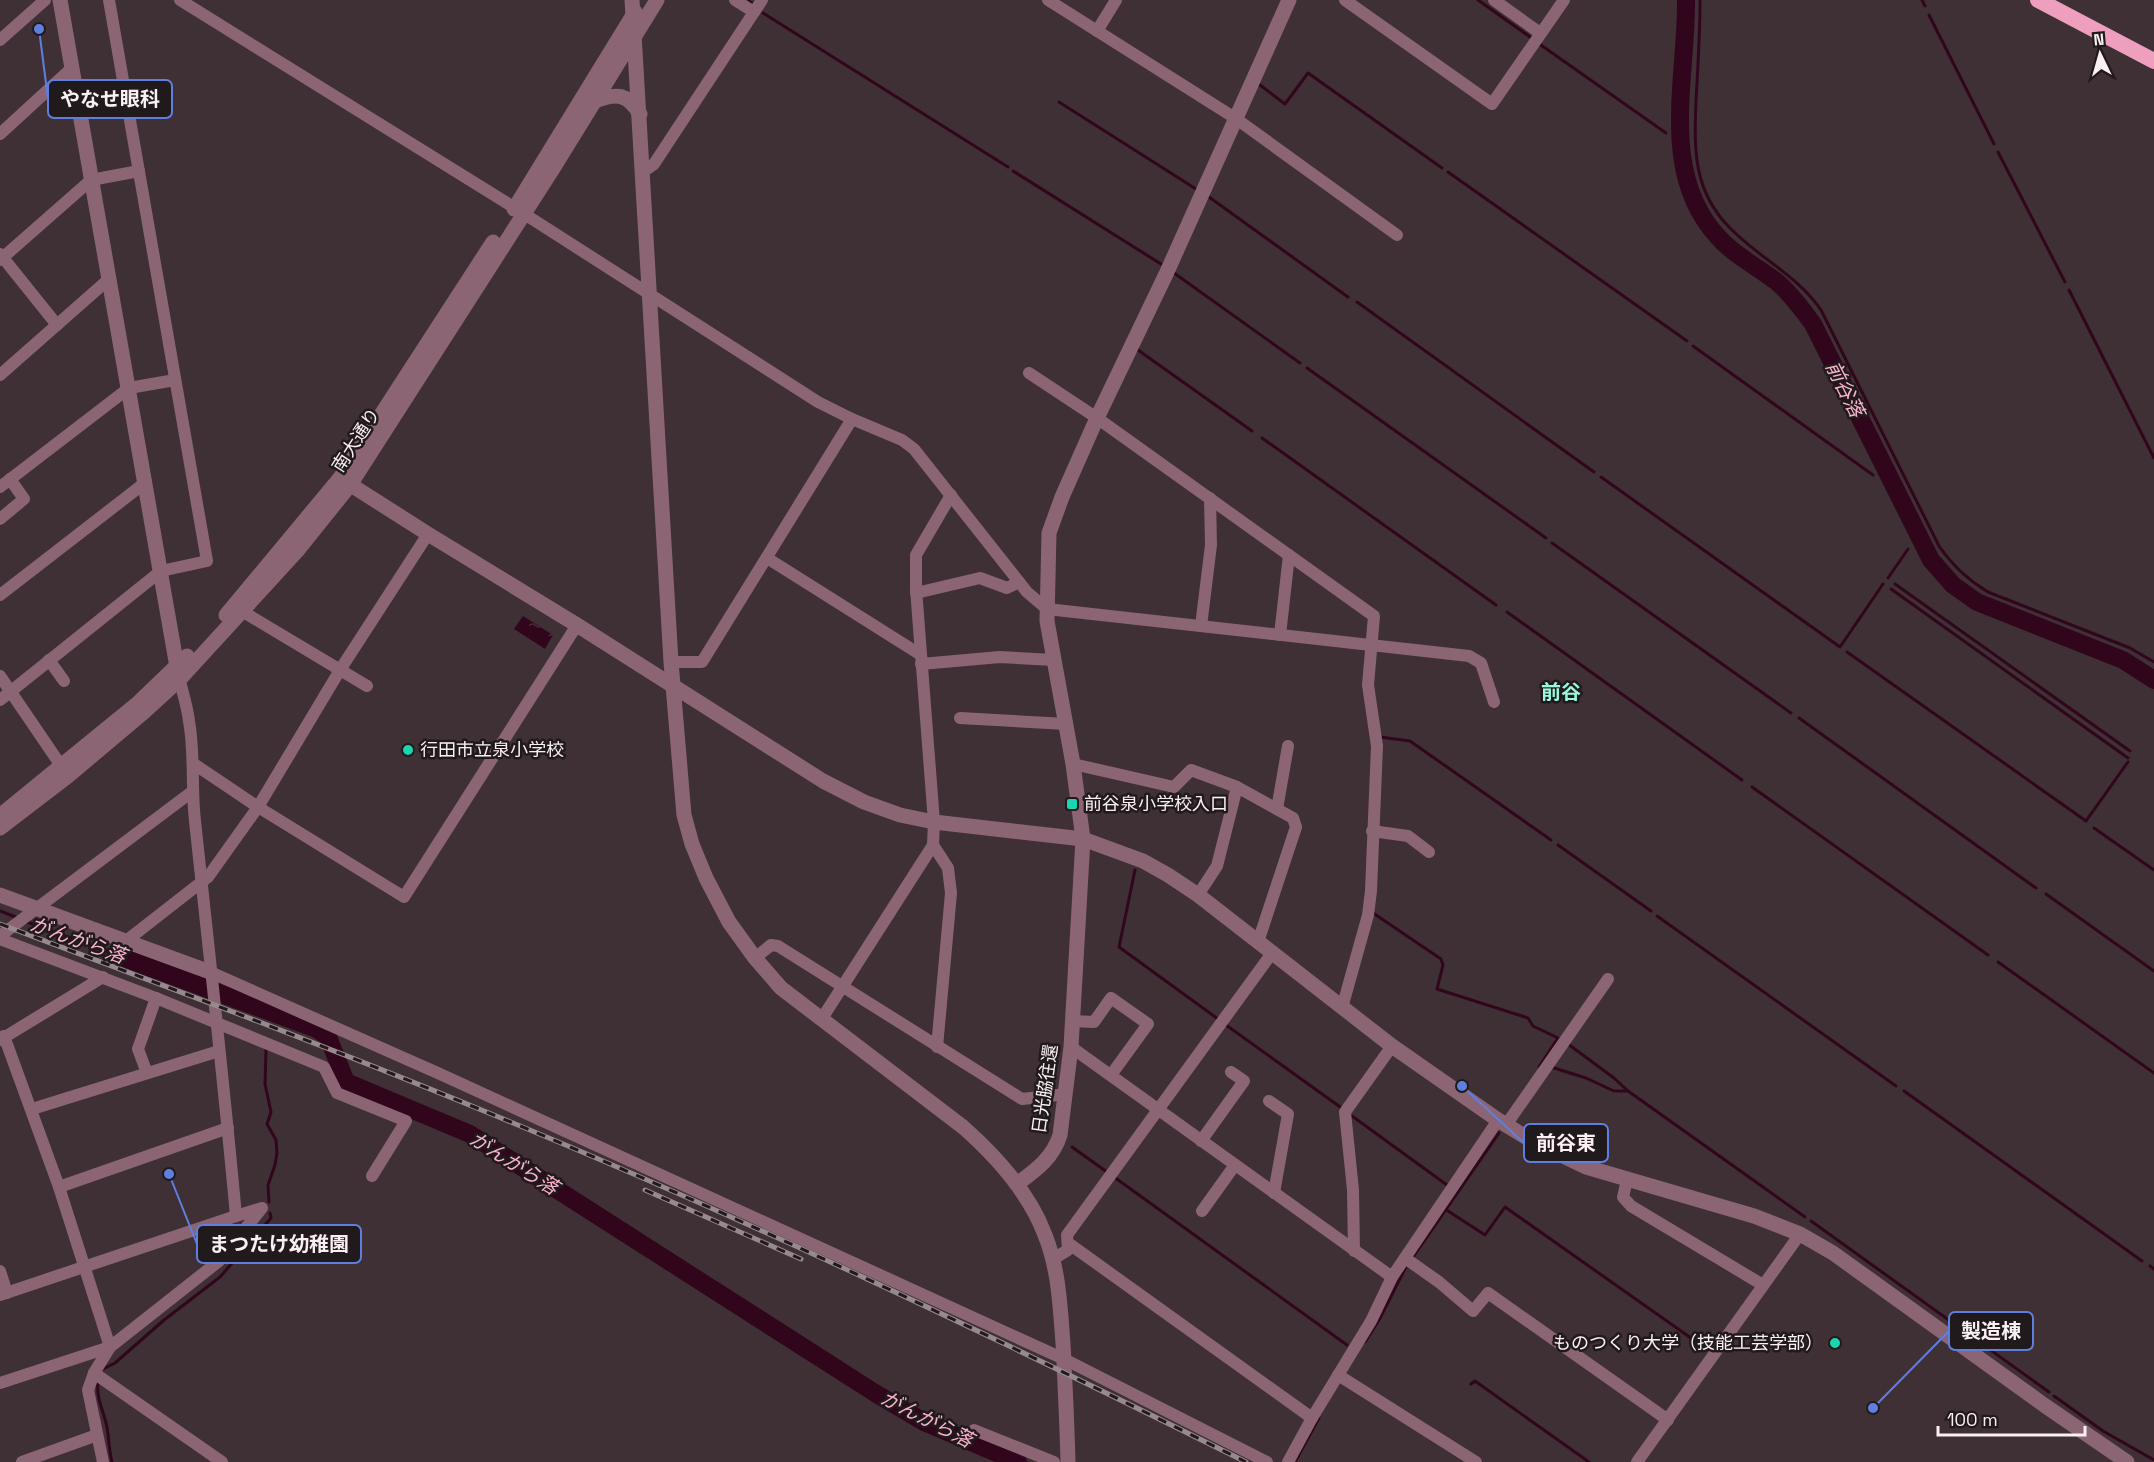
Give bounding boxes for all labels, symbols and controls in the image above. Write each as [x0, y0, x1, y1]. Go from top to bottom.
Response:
north arrow [2070, 24, 2130, 84]
text: N [2092, 29, 2105, 50]
callout: やなせ眼科 [48, 80, 172, 118]
text: やなせ眼科 [60, 86, 160, 112]
water label: 前谷落 [1820, 356, 1872, 424]
street label: 南大通り [326, 403, 385, 476]
district label: 前谷 [1541, 679, 1581, 705]
place label: 行田市立泉小学校 [420, 738, 564, 761]
marker: 行田市立泉小学校 [401, 743, 415, 757]
place label: 前谷泉小学校入口 [1084, 792, 1228, 815]
marker: 前谷泉小学校入口 [1065, 797, 1079, 811]
water label: がんがら落 [27, 911, 132, 970]
street label: 日光脇往還 [1027, 1043, 1062, 1135]
callout: 前谷東 [1524, 1124, 1608, 1162]
water label: がんがら落 [465, 1125, 566, 1202]
text: 前谷東 [1536, 1130, 1596, 1156]
callout: まつたけ幼稚園 [197, 1225, 361, 1263]
text: まつたけ幼稚園 [209, 1231, 349, 1257]
callout: 製造棟 [1949, 1312, 2033, 1350]
text: 製造棟 [1961, 1318, 2021, 1344]
place label: ものつくり大学（技能工芸学部） [1553, 1331, 1823, 1354]
marker: ものつくり大学（技能工芸学部） [1828, 1336, 1842, 1350]
water label: がんがら落 [877, 1385, 980, 1455]
scale bar [1938, 1399, 2085, 1437]
text: 100 m [1947, 1408, 1998, 1431]

